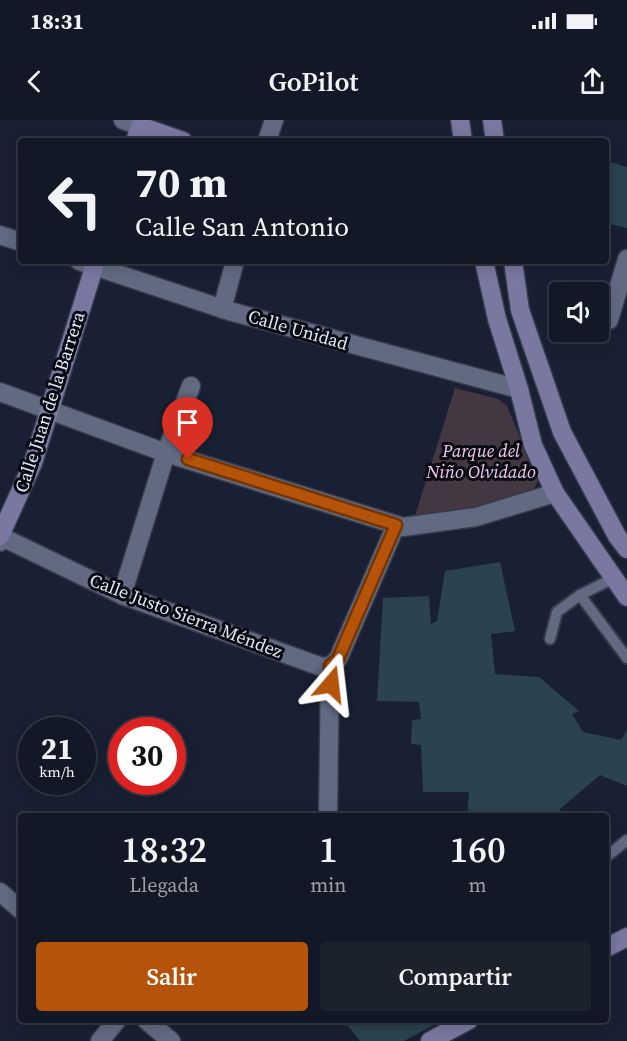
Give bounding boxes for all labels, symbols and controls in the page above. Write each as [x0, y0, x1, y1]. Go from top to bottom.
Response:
text: 18:31 [30, 6, 84, 36]
text: GoPilot [269, 63, 358, 100]
icon: back [18, 65, 51, 98]
icon: share [576, 65, 609, 98]
text: 70 m [135, 153, 228, 211]
icon: left [36, 162, 114, 240]
text: Calle San Antonio [135, 208, 349, 245]
map controls [549, 282, 609, 342]
button: sound [549, 282, 609, 342]
street label: Calle Unidad [245, 303, 351, 356]
street label: Calle Juan de la Barrera [8, 307, 91, 495]
pin [162, 397, 213, 459]
icon: arrive [171, 406, 204, 439]
park label: Parque del Niño Olvidado [425, 438, 536, 484]
street label: Calle Justo Sierra Méndez [86, 567, 286, 664]
position arrow [299, 652, 363, 716]
speed limit sign: 30 [108, 717, 186, 795]
text: 21 [41, 728, 73, 769]
text: km/h [39, 761, 75, 782]
text: 18:32 [121, 825, 207, 874]
text: 1 [319, 825, 338, 874]
text: 160 [450, 825, 506, 874]
text: Llegada [129, 871, 199, 899]
text: min [310, 871, 346, 899]
text: m [469, 871, 487, 899]
button: Salir [36, 942, 308, 1011]
button: Compartir [320, 942, 591, 1011]

